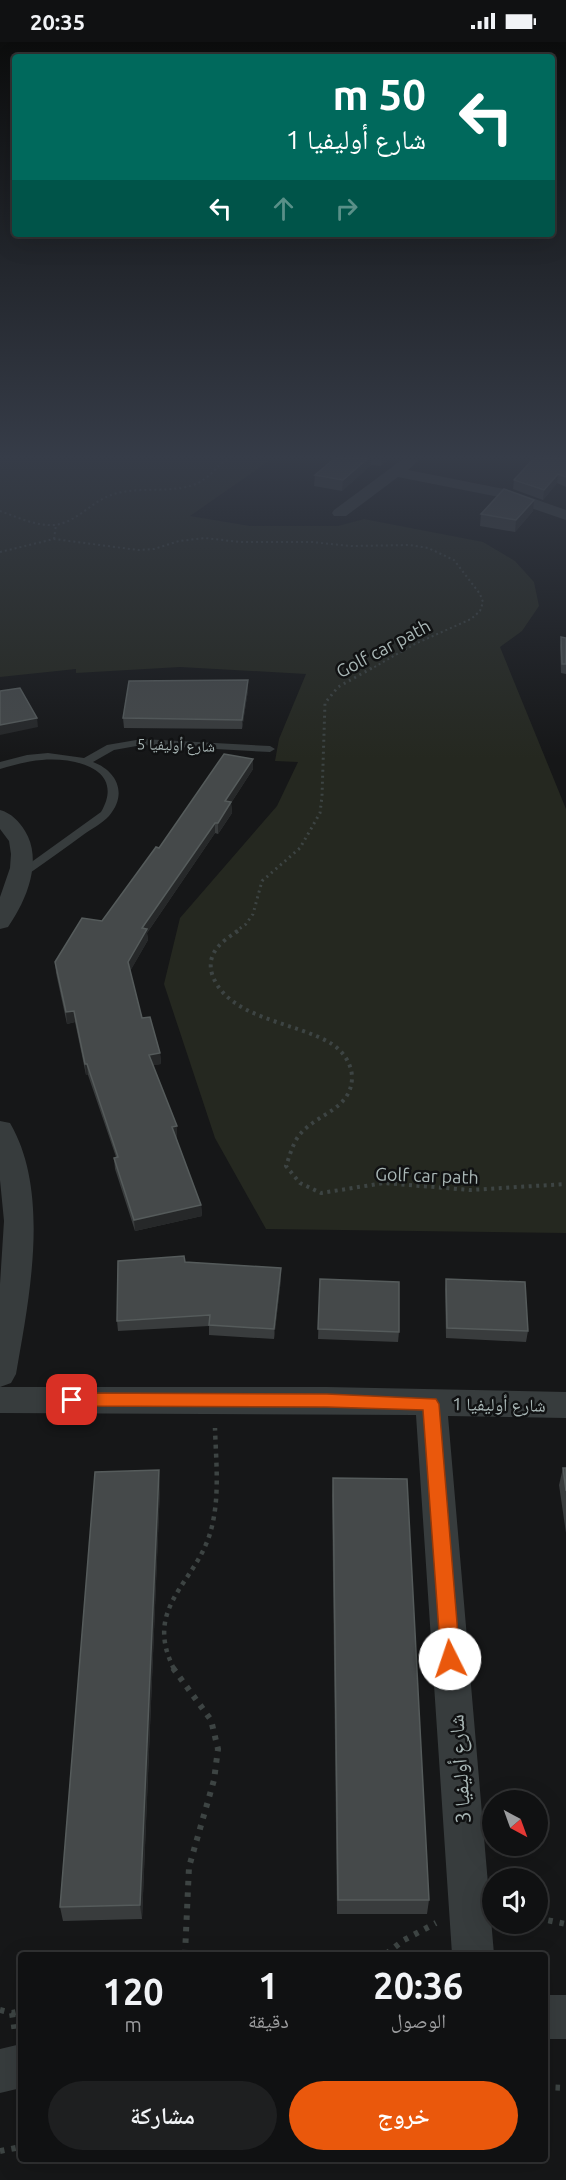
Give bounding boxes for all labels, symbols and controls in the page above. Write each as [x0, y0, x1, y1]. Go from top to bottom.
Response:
text: 20:35 [30, 9, 85, 34]
text: 50 m [332, 71, 426, 118]
icon: left [447, 78, 525, 156]
text: شارع أوليفيا 1 [286, 124, 426, 154]
icon: left [204, 192, 237, 225]
icon: ahead [267, 192, 300, 225]
icon: right [330, 192, 363, 225]
street label: Golf car path [332, 615, 434, 681]
street label: شارع أوليفيا 5 [137, 735, 215, 757]
street label: Golf car path [375, 1163, 479, 1187]
pin [46, 1374, 97, 1425]
icon: arrive [55, 1383, 88, 1416]
street label: شارع أوليفيا 1 [452, 1393, 546, 1417]
position arrow [418, 1627, 482, 1691]
street label: شارع أوليفيا 3 [443, 1714, 477, 1824]
north arrow [482, 1790, 548, 1856]
map controls [482, 1790, 548, 1934]
button: sound [482, 1868, 548, 1934]
text: 1 [258, 1965, 279, 2006]
text: 20:36 [373, 1965, 463, 2006]
text: 120 [103, 1971, 164, 2012]
text: دقيقة [248, 2009, 289, 2032]
text: الوصول [391, 2009, 446, 2032]
text: m [124, 2013, 142, 2036]
button: مشاركة [48, 2081, 277, 2150]
button: خروج [289, 2081, 518, 2150]

